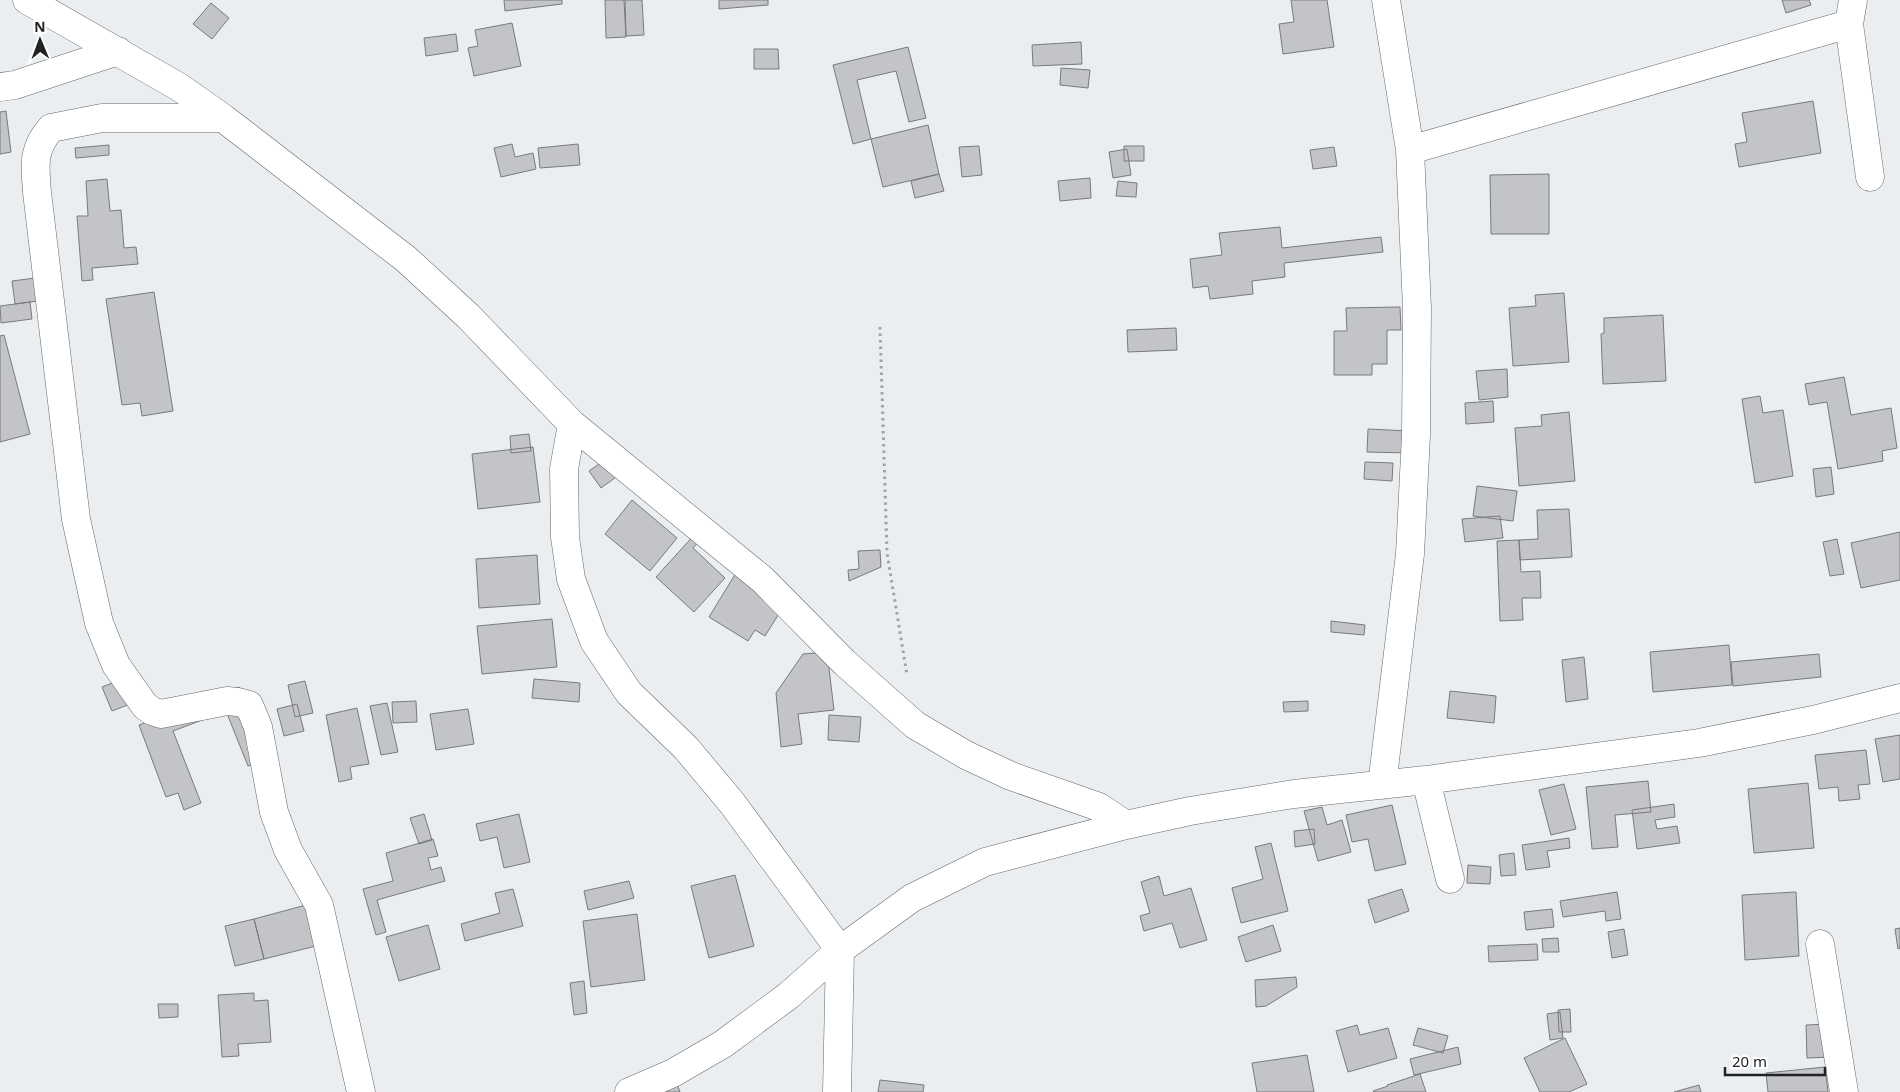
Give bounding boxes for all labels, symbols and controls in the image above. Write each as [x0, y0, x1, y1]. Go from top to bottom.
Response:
north arrow [15, 15, 65, 65]
text: N [34, 17, 46, 36]
scale bar [1725, 1044, 1825, 1076]
text: 20 m [1732, 1051, 1767, 1071]

